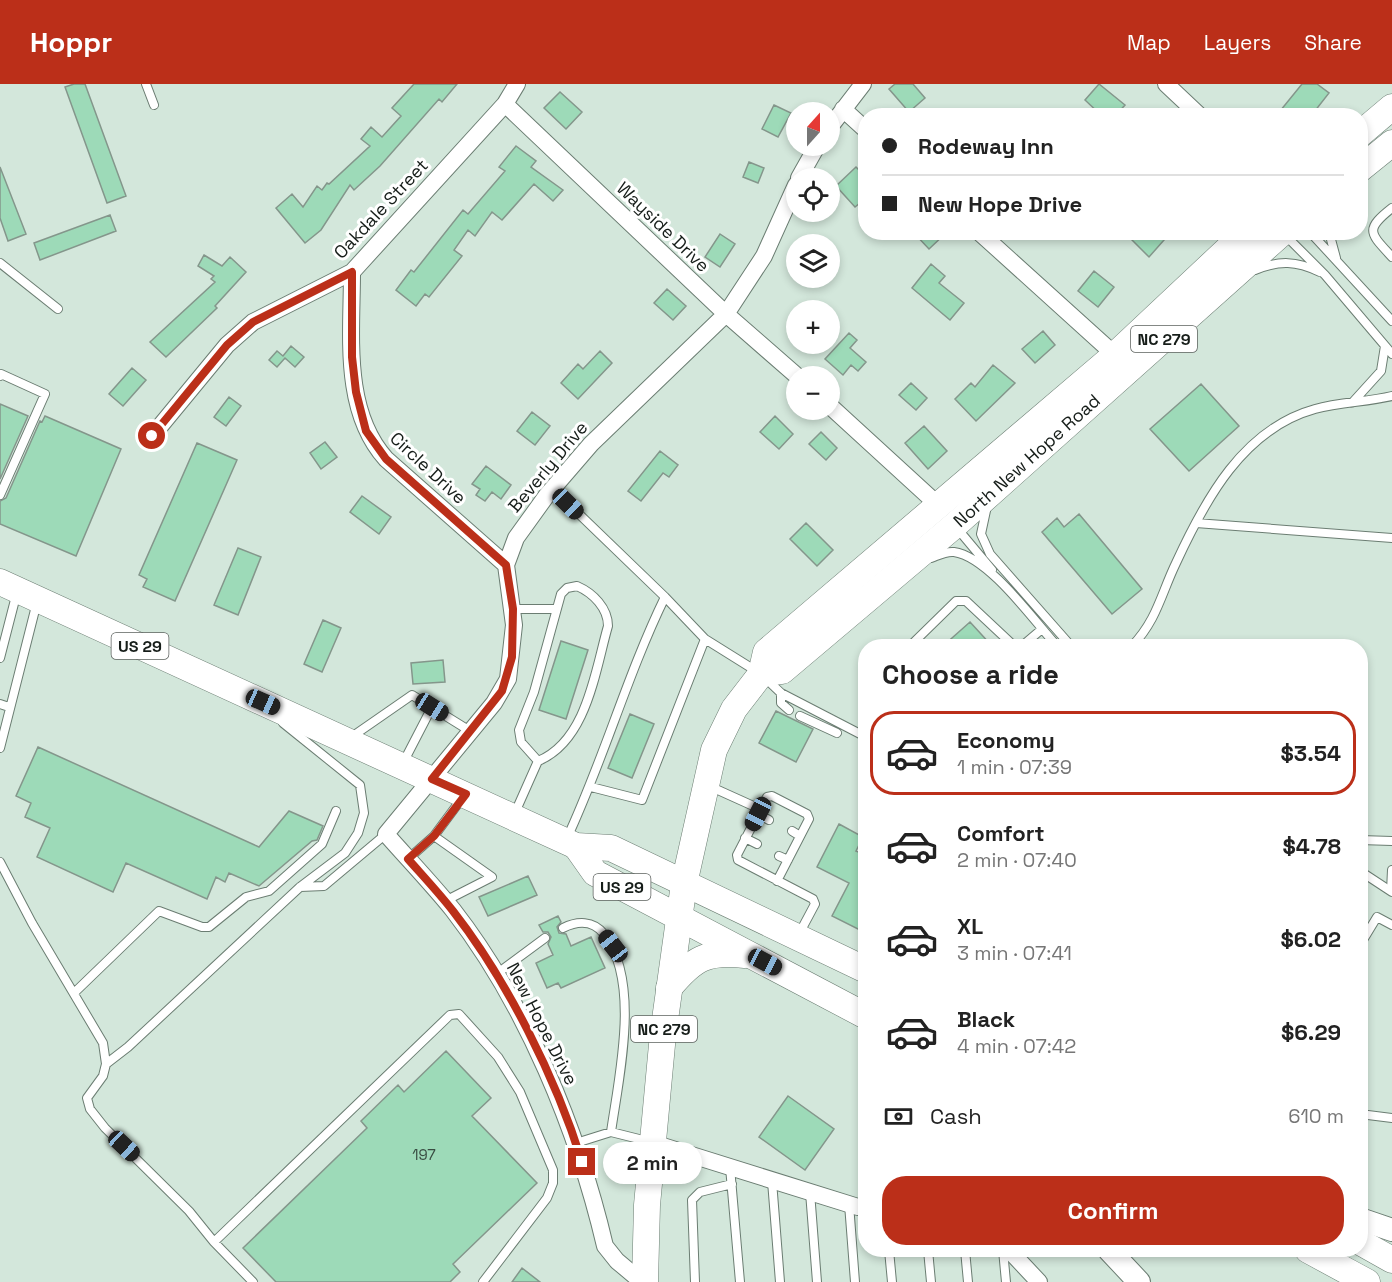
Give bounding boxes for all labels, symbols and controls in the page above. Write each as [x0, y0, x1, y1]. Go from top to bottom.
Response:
text: Hoppr [30, 24, 112, 60]
text: Map [1127, 29, 1171, 56]
text: Layers [1204, 29, 1271, 56]
text: Share [1304, 29, 1362, 56]
north arrow [786, 102, 840, 156]
map controls [786, 102, 840, 420]
text: Rodeway Inn [918, 132, 1054, 160]
street label: Oakdale Street [328, 154, 433, 263]
button: locate [786, 168, 840, 222]
street label: Wayside Drive [612, 176, 715, 277]
text: New Hope Drive [918, 190, 1082, 218]
button: layers [786, 234, 840, 288]
button: + [786, 300, 840, 354]
road number: NC 279 [1131, 326, 1197, 352]
button: − [786, 366, 840, 420]
street label: North New Hope Road [948, 389, 1105, 532]
street label: Beverly Drive [503, 416, 592, 517]
route start [138, 422, 165, 449]
street label: Circle Drive [385, 426, 471, 509]
car [549, 485, 587, 523]
road number: US 29 [112, 633, 168, 659]
text: Choose a ride [882, 657, 1059, 692]
car [243, 686, 283, 718]
car [412, 690, 452, 724]
icon: car [885, 726, 939, 780]
text: Economy [957, 726, 1055, 754]
text: $3.54 [1281, 739, 1341, 767]
text: 1 min · 07:39 [957, 754, 1072, 780]
car [742, 794, 774, 834]
icon: car [885, 819, 939, 873]
text: Comfort [957, 819, 1045, 847]
text: $4.78 [1282, 832, 1341, 860]
text: 2 min · 07:40 [957, 847, 1077, 873]
road number: US 29 [594, 874, 650, 900]
icon: car [885, 912, 939, 966]
text: XL [957, 912, 983, 940]
text: $6.02 [1280, 925, 1341, 953]
car [595, 926, 631, 966]
text: 3 min · 07:41 [957, 940, 1072, 966]
car [745, 946, 785, 978]
street label: New Hope Drive [502, 959, 583, 1089]
icon: car [885, 1005, 939, 1059]
text: Black [957, 1005, 1015, 1033]
road number: NC 279 [631, 1016, 697, 1042]
text: $6.29 [1281, 1018, 1341, 1046]
text: 4 min · 07:42 [957, 1033, 1076, 1059]
icon: cash [882, 1100, 915, 1133]
text: Cash [930, 1102, 982, 1130]
text: 610 m [1288, 1103, 1344, 1129]
car [105, 1127, 143, 1165]
callout: 2 min [603, 1141, 702, 1183]
house number: 197 [412, 1145, 436, 1164]
route end [568, 1148, 595, 1175]
text: 2 min [627, 1150, 678, 1176]
button: Confirm [882, 1176, 1344, 1245]

